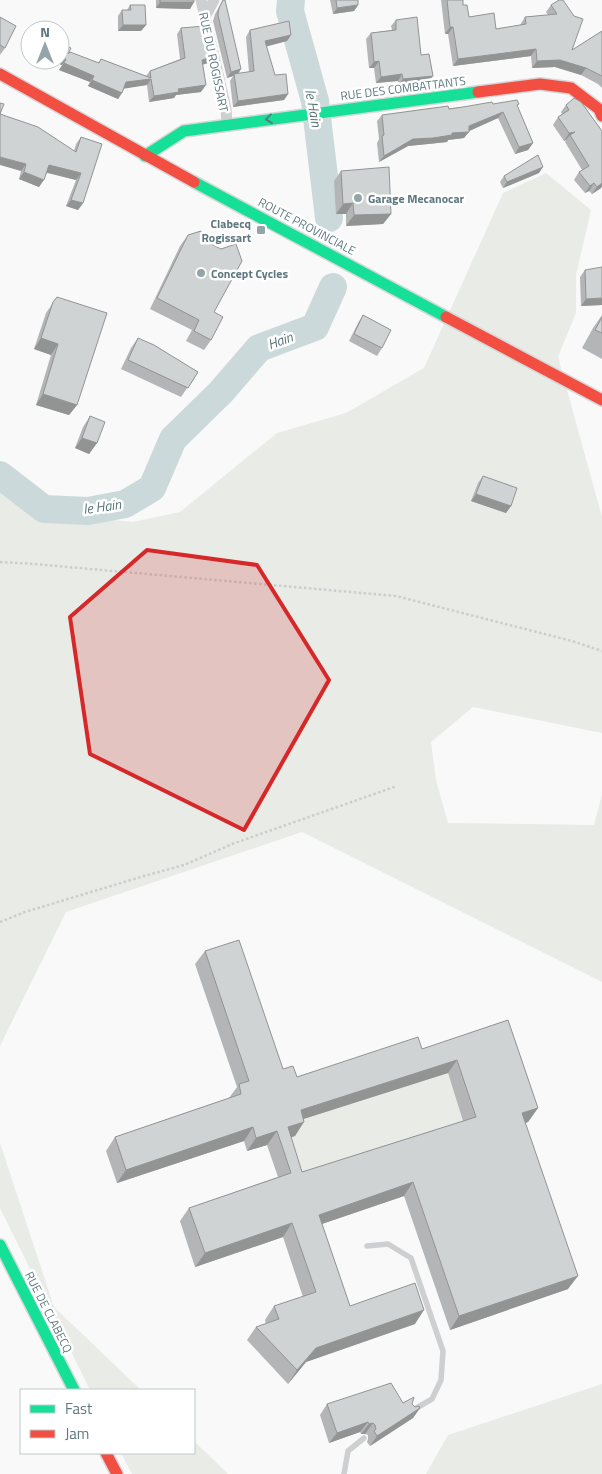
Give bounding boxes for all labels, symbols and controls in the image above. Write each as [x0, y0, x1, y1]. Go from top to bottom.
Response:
street label: RUE DU ROGISSART [194, 10, 234, 114]
north arrow [20, 20, 70, 70]
text: N [40, 21, 50, 42]
street label: RUE DES COMBATTANTS [339, 71, 467, 105]
water label: le Hain [300, 87, 328, 130]
one-way arrow [265, 113, 273, 124]
place label: Garage Mecanocar [368, 189, 465, 208]
street label: ROUTE PROVINCIALE [255, 192, 359, 260]
marker: Garage Mecanocar [352, 192, 364, 204]
place label: Clabecq Rogissart [201, 214, 252, 247]
marker: Clabecq Rogissart [255, 224, 267, 236]
place label: Concept Cycles [211, 264, 288, 283]
marker: Concept Cycles [195, 267, 207, 279]
water label: Hain [264, 325, 297, 354]
water label: le Hain [82, 493, 123, 519]
street label: RUE DE CLABECQ [20, 1268, 78, 1356]
legend [20, 1389, 195, 1454]
text: Fast [65, 1397, 93, 1420]
text: Jam [65, 1422, 89, 1445]

